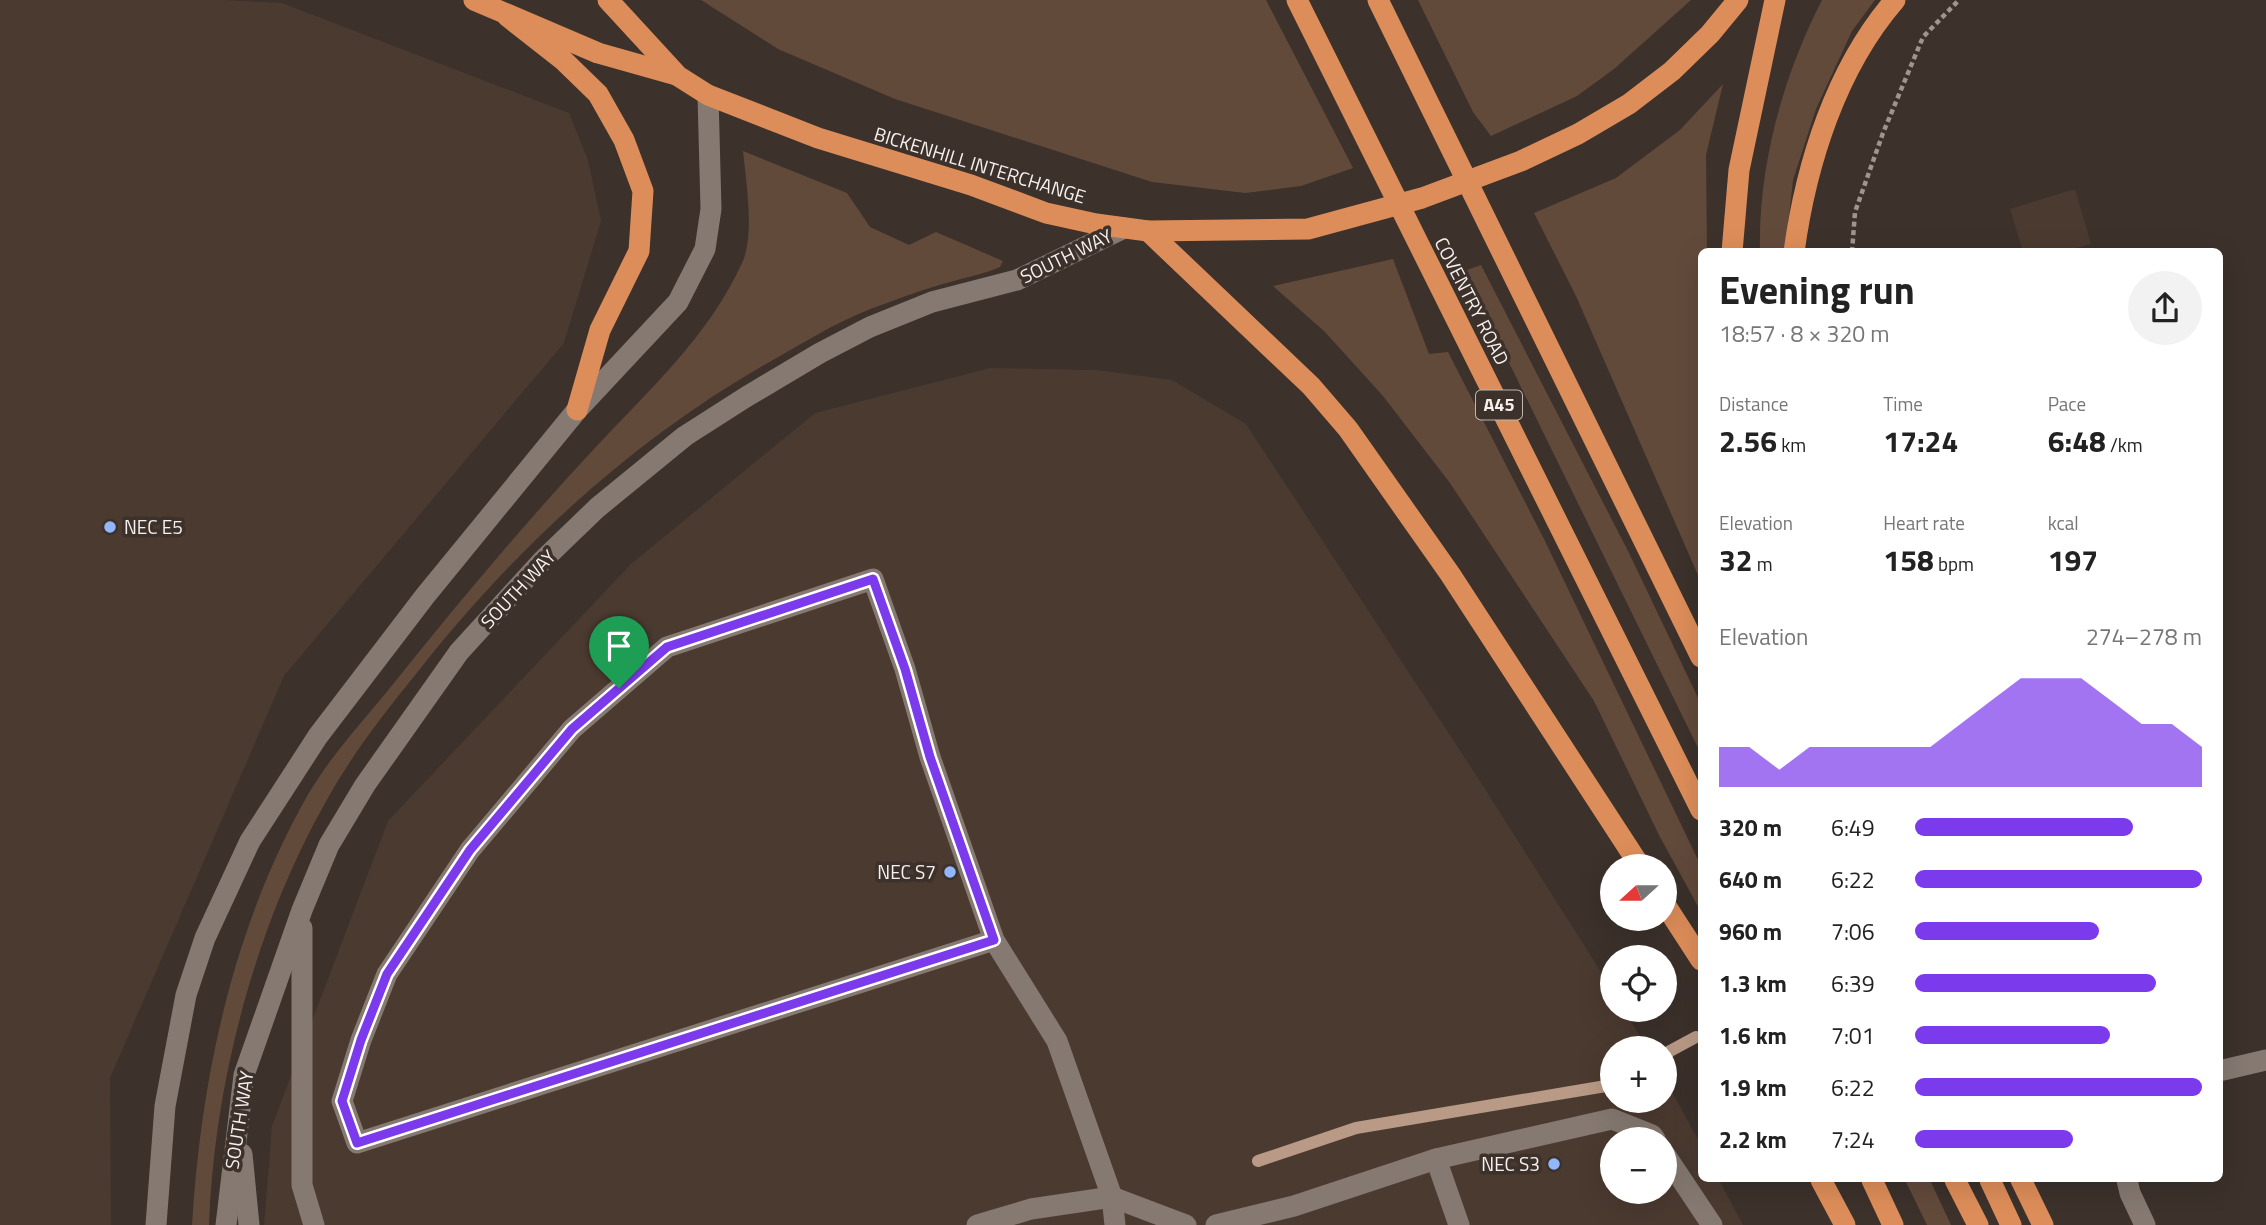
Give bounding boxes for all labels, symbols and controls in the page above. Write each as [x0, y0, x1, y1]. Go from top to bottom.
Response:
street label: BICKENHILL INTERCHANGE [871, 118, 1090, 211]
street label: SOUTH WAY [1015, 220, 1117, 290]
street label: COVENTRY ROAD [1428, 232, 1517, 370]
text: Evening run [1719, 261, 1915, 319]
button: share [2128, 271, 2202, 345]
text: 18:57 · 8 × 320 m [1719, 316, 1889, 351]
text: Distance [1719, 389, 1788, 418]
text: Time [1883, 389, 1923, 418]
text: Pace [2048, 389, 2086, 418]
road number: A45 [1476, 390, 1522, 419]
text: 2.56 [1719, 418, 1777, 464]
text: 17:24 [1883, 418, 1958, 464]
text: 6:48 [2048, 418, 2106, 464]
text: km [1777, 430, 1806, 459]
text: /km [2106, 430, 2143, 459]
text: Elevation [1719, 508, 1793, 537]
text: Heart rate [1883, 508, 1965, 537]
text: kcal [2048, 508, 2079, 537]
place label: NEC E5 [124, 512, 183, 541]
marker: NEC E5 [102, 519, 118, 535]
text: 32 [1719, 537, 1753, 583]
text: 158 [1883, 537, 1934, 583]
text: 197 [2048, 537, 2098, 583]
street label: SOUTH WAY [473, 542, 563, 635]
text: m [1753, 549, 1773, 578]
text: bpm [1934, 549, 1974, 578]
pin [589, 616, 649, 688]
text: Elevation [1719, 619, 1808, 654]
text: 274–278 m [2086, 619, 2202, 654]
icon: arrive [600, 627, 638, 665]
text: 320 m [1719, 810, 1782, 845]
text: 6:49 [1831, 810, 1875, 845]
north arrow [1600, 854, 1676, 931]
map controls [1600, 854, 1677, 1204]
place label: NEC S7 [877, 857, 936, 886]
text: 640 m [1719, 862, 1782, 897]
text: 6:22 [1831, 862, 1875, 897]
marker: NEC S7 [942, 864, 958, 880]
text: 960 m [1719, 914, 1782, 949]
text: 7:06 [1831, 914, 1875, 949]
button: locate [1600, 945, 1677, 1022]
text: 1.3 km [1719, 966, 1787, 1001]
text: 6:39 [1831, 966, 1875, 1001]
text: 1.6 km [1719, 1018, 1787, 1053]
text: 7:01 [1831, 1018, 1875, 1053]
button: + [1600, 1036, 1677, 1113]
street label: SOUTH WAY [216, 1068, 261, 1171]
text: 1.9 km [1719, 1070, 1787, 1105]
text: 6:22 [1831, 1070, 1875, 1105]
text: 2.2 km [1719, 1122, 1787, 1157]
text: 7:24 [1831, 1122, 1875, 1157]
button: − [1600, 1127, 1677, 1204]
place label: NEC S3 [1481, 1149, 1540, 1178]
marker: NEC S3 [1546, 1156, 1562, 1172]

